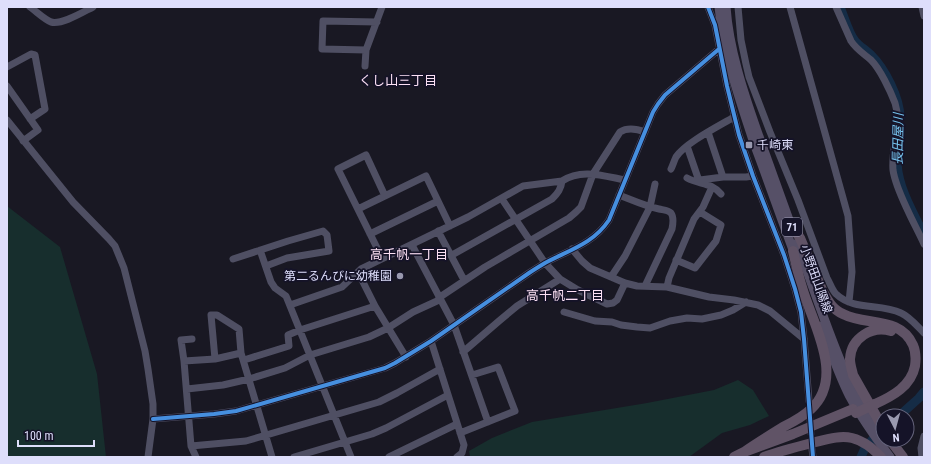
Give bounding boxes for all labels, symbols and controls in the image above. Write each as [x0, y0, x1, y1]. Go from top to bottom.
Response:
district label: くし山三丁目 [359, 73, 437, 88]
water label: 長田屋川 [890, 111, 906, 165]
place label: 千崎東 [757, 138, 793, 152]
marker: 千崎東 [744, 140, 754, 150]
road number: 71 [782, 218, 802, 236]
street label: 小野田山陽線 [797, 243, 835, 315]
district label: 高千帆一丁目 [370, 247, 448, 262]
place label: 第二るんびに幼稚園 [284, 269, 392, 283]
marker: 第二るんびに幼稚園 [395, 271, 405, 281]
district label: 高千帆二丁目 [526, 288, 604, 303]
north arrow [875, 408, 915, 448]
scale bar [18, 422, 94, 448]
text: 100 m [24, 429, 54, 443]
text: N [892, 431, 900, 444]

